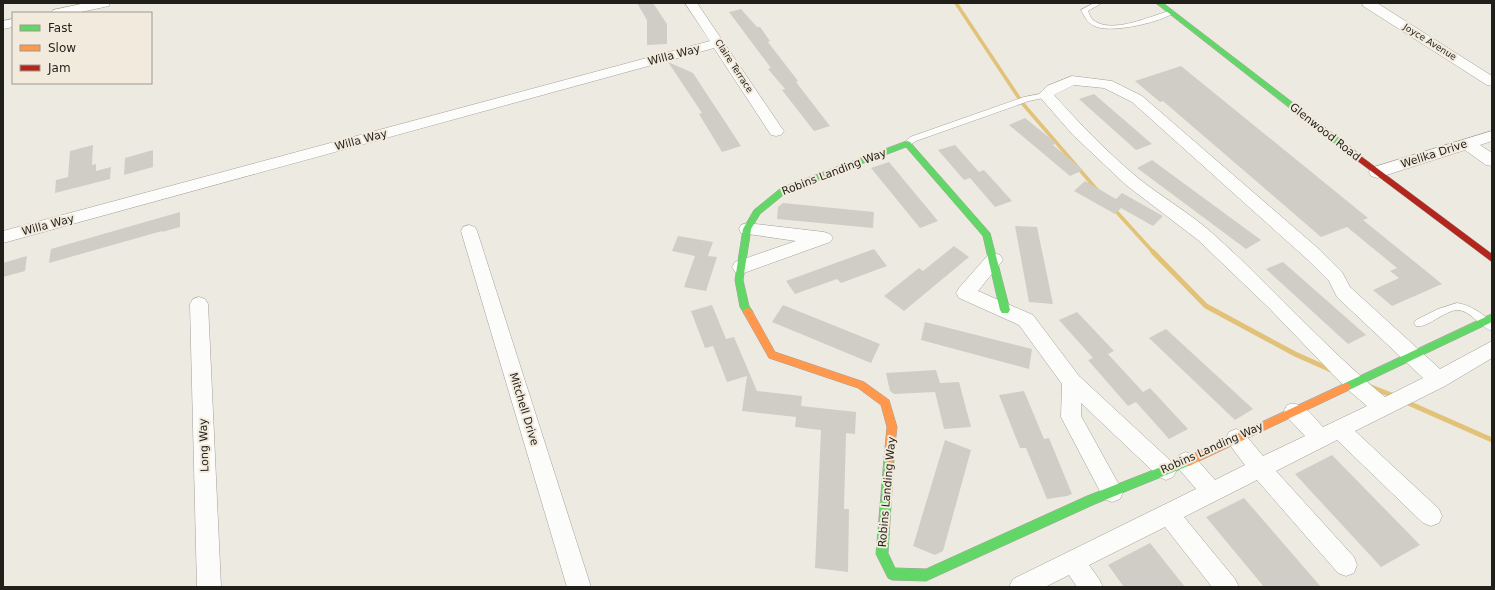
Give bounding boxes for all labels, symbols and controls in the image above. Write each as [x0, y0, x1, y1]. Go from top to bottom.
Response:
legend [12, 12, 152, 84]
text: Fast [48, 21, 72, 35]
street label: Joyce Avenue [1401, 21, 1459, 62]
street label: Claire Terrace [713, 38, 755, 95]
text: Slow [48, 41, 76, 55]
street label: Willa Way [646, 42, 702, 68]
text: Jam [47, 61, 71, 75]
street label: Glenwood Road [1287, 100, 1363, 164]
street label: Willa Way [333, 127, 389, 153]
street label: Welika Drive [1399, 137, 1469, 171]
street label: Robins Landing Way [780, 146, 889, 198]
street label: Willa Way [20, 212, 76, 238]
street label: Mitchell Drive [507, 371, 541, 447]
street label: Long Way [197, 418, 211, 472]
street label: Robins Landing Way [1159, 419, 1266, 476]
street label: Robins Landing Way [876, 436, 898, 548]

